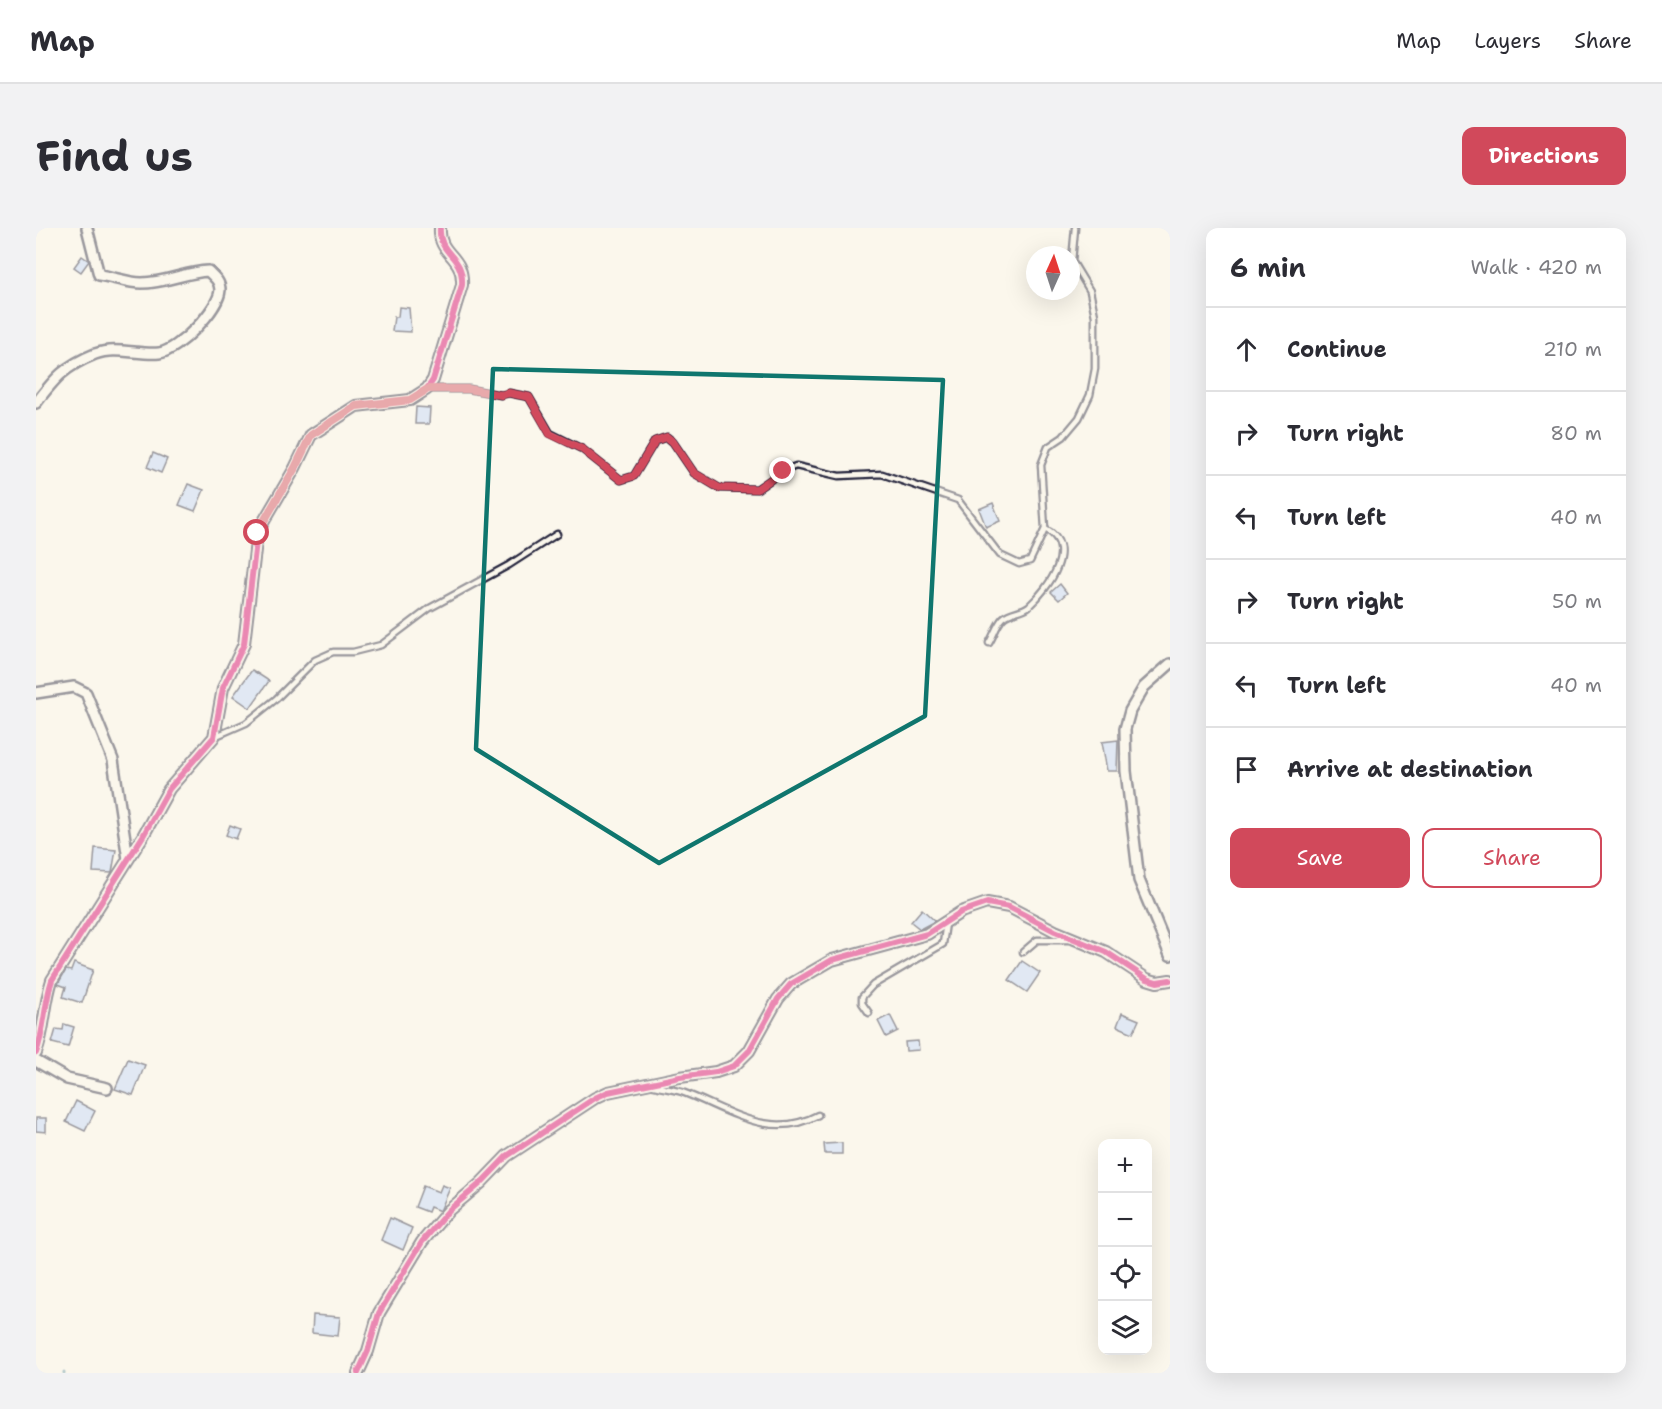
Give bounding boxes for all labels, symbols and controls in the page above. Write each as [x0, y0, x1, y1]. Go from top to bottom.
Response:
text: Map [30, 22, 95, 60]
text: Map [1396, 27, 1441, 55]
text: Layers [1474, 27, 1541, 55]
text: Share [1574, 27, 1632, 55]
button: Directions [1462, 127, 1626, 185]
text: Find us [36, 128, 193, 184]
north arrow [1026, 246, 1080, 300]
text: 6 min [1230, 250, 1306, 285]
text: Walk · 420 m [1470, 254, 1602, 280]
icon: ahead [1230, 333, 1263, 366]
text: Continue [1287, 335, 1387, 364]
text: 210 m [1543, 336, 1602, 362]
icon: right [1230, 417, 1263, 450]
text: Turn right [1287, 419, 1404, 448]
text: 80 m [1550, 420, 1602, 446]
route end [769, 457, 795, 483]
icon: left [1230, 501, 1263, 534]
text: Turn left [1287, 503, 1386, 532]
text: 40 m [1550, 504, 1602, 530]
route start [243, 519, 269, 545]
icon: right [1230, 585, 1263, 618]
text: Turn right [1287, 587, 1404, 616]
text: 50 m [1552, 588, 1602, 614]
icon: left [1230, 669, 1263, 702]
text: Turn left [1287, 671, 1386, 700]
text: 40 m [1550, 672, 1602, 698]
icon: arrive [1230, 753, 1263, 786]
text: Arrive at destination [1287, 755, 1533, 784]
button: Save [1230, 828, 1410, 888]
button: Share [1422, 828, 1602, 888]
map controls [1098, 1139, 1152, 1355]
button: + [1098, 1139, 1152, 1193]
button: − [1098, 1193, 1152, 1247]
button: locate [1098, 1247, 1152, 1301]
button: layers [1098, 1301, 1152, 1355]

